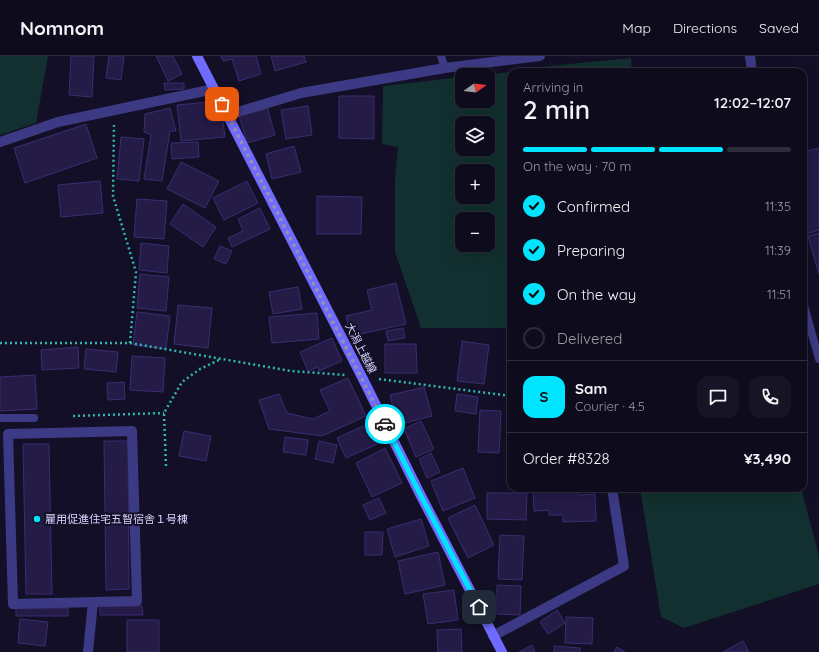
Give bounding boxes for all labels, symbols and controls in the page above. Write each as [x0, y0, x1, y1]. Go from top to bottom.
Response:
text: Nomnom [20, 16, 104, 40]
text: Map [622, 19, 651, 37]
text: Directions [673, 19, 737, 37]
text: Saved [759, 19, 799, 37]
north arrow [455, 68, 495, 108]
map controls [455, 68, 495, 252]
text: Arriving in [523, 79, 583, 95]
pin [205, 87, 239, 121]
icon: bag [211, 93, 233, 115]
text: 2 min [523, 93, 590, 126]
text: 12:02–12:07 [714, 93, 791, 112]
button: layers [455, 116, 495, 156]
text: On the way · 70 m [523, 158, 631, 174]
button: + [455, 164, 495, 204]
icon: check [523, 195, 545, 217]
text: Confirmed [557, 197, 630, 216]
text: 11:35 [765, 198, 791, 214]
button: − [455, 212, 495, 252]
icon: check [523, 239, 545, 261]
text: Preparing [557, 241, 625, 260]
text: 11:39 [765, 242, 791, 258]
icon: check [523, 283, 545, 305]
text: On the way [557, 285, 636, 304]
text: 11:51 [767, 286, 791, 302]
street label: 大潟上越線 [342, 320, 380, 376]
text: Delivered [557, 329, 622, 348]
button: chat [697, 376, 739, 418]
button: phone [749, 376, 791, 418]
text: Sam [575, 379, 607, 398]
text: S [540, 387, 548, 406]
text: Courier · 4.5 [575, 398, 645, 414]
courier [365, 404, 405, 444]
icon: car [374, 413, 396, 435]
text: Order #8328 [523, 449, 610, 468]
text: ¥3,490 [744, 449, 791, 468]
place label: 雇用促進住宅五智宿舎１号棟 [45, 512, 188, 526]
marker: 雇用促進住宅五智宿舎１号棟 [32, 514, 42, 524]
pin [462, 590, 496, 624]
icon: home [468, 596, 490, 618]

